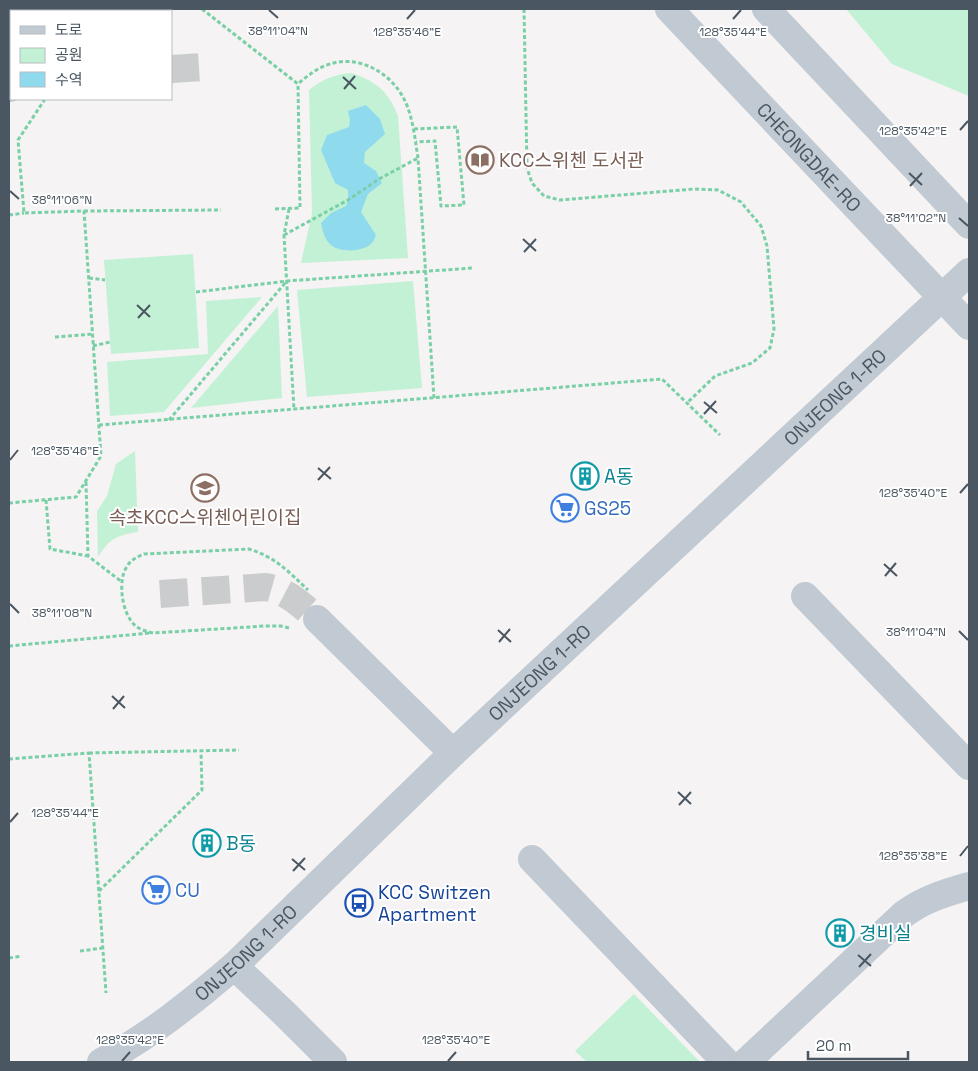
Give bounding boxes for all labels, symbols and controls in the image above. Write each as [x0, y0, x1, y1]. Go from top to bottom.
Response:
legend [10, 10, 172, 100]
text: 도로 [55, 20, 83, 39]
text: 38°11'04"N [248, 23, 308, 39]
text: 128°35'46"E [373, 24, 441, 40]
text: 128°35'44"E [699, 24, 767, 40]
text: 공원 [55, 45, 83, 64]
text: 수역 [55, 70, 83, 89]
street label: CHEONGDAE-RO [751, 97, 867, 218]
text: 128°35'42"E [879, 123, 947, 139]
library icon: KCC스위첸 도서관 [465, 145, 495, 175]
place label: KCC스위첸 도서관 [499, 148, 644, 173]
text: 38°11'06"N [32, 192, 92, 208]
text: 38°11'02"N [886, 210, 946, 226]
street label: ONJEONG 1-RO [779, 343, 892, 451]
text: 128°35'46"E [31, 443, 99, 459]
building icon: A동 [570, 461, 600, 491]
place label: A동 [604, 464, 633, 489]
school or university icon: 속초KCC스위첸어린이집 [190, 473, 220, 503]
text: 128°35'40"E [879, 485, 947, 501]
supermarket icon: GS25 [550, 493, 580, 523]
place label: GS25 [584, 496, 631, 521]
place label: 속초KCC스위첸어린이집 [109, 505, 301, 530]
text: 38°11'08"N [32, 605, 92, 621]
street label: ONJEONG 1-RO [483, 619, 596, 727]
text: 38°11'04"N [886, 624, 946, 640]
text: 128°35'44"E [31, 805, 99, 821]
building icon: B동 [192, 828, 222, 858]
place label: B동 [226, 831, 256, 856]
text: 128°35'38"E [879, 848, 947, 864]
supermarket icon: CU [141, 875, 171, 905]
place label: CU [175, 878, 200, 903]
place label: KCC Switzen Apartment [378, 880, 491, 927]
bus stop icon: KCC Switzen Apartment [344, 888, 374, 918]
street label: ONJEONG 1-RO [190, 899, 303, 1007]
building icon: 경비실 [825, 918, 855, 948]
place label: 경비실 [859, 921, 911, 946]
scale bar [808, 1028, 908, 1060]
text: 128°35'42"E [96, 1032, 164, 1048]
text: 128°35'40"E [422, 1032, 490, 1048]
text: 20 m [816, 1036, 851, 1055]

